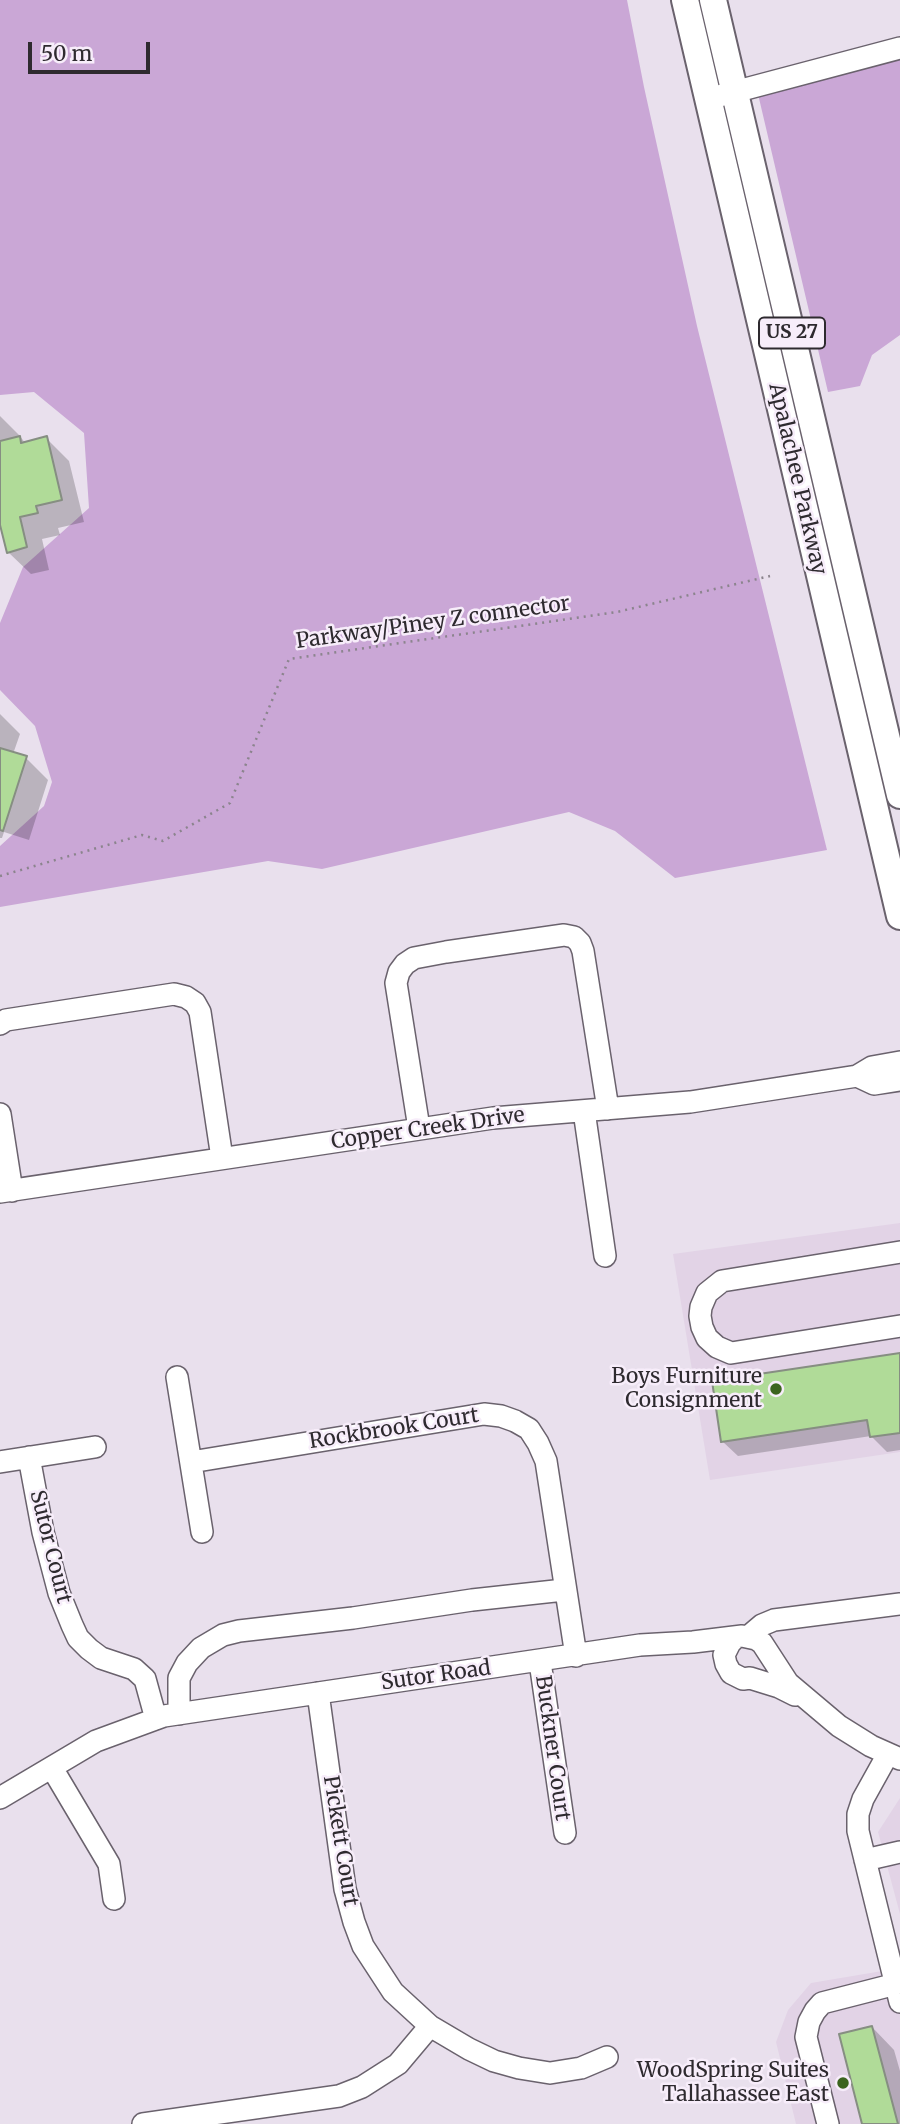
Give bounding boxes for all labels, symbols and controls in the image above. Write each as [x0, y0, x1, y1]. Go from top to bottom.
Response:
scale bar [32, 28, 154, 72]
text: 50 m [41, 40, 92, 67]
road number: US 27 [759, 318, 825, 348]
street label: Apalachee Parkway [763, 381, 831, 577]
street label: Parkway/Piney Z connector [294, 591, 572, 655]
street label: Copper Creek Drive [330, 1103, 526, 1155]
place label: Boys Furniture Consignment [611, 1364, 762, 1414]
marker: Boys Furniture Consignment [768, 1381, 784, 1397]
street label: Rockbrook Court [307, 1403, 481, 1455]
street label: Sutor Court [24, 1488, 76, 1606]
street label: Sutor Road [380, 1656, 492, 1696]
street label: Buckner Court [529, 1674, 575, 1822]
street label: Pickett Court [317, 1774, 363, 1908]
place label: WoodSpring Suites Tallahassee East [637, 2058, 829, 2108]
marker: WoodSpring Suites Tallahassee East [835, 2075, 851, 2091]

